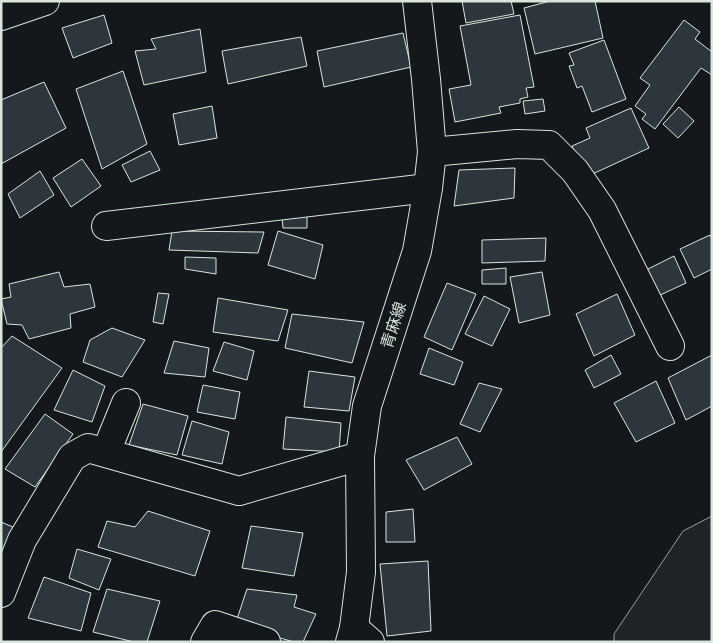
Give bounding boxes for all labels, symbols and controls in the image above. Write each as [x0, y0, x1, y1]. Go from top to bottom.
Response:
street label: 青麻線 [377, 299, 409, 351]

